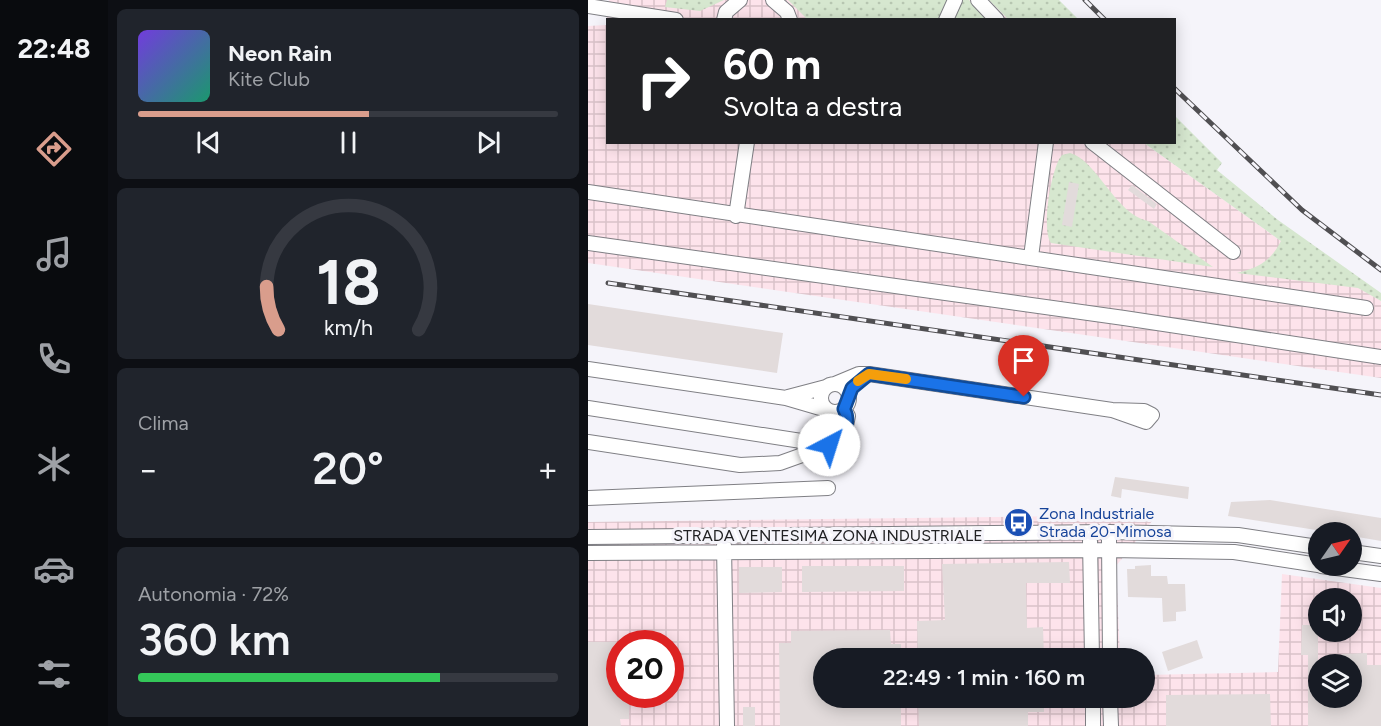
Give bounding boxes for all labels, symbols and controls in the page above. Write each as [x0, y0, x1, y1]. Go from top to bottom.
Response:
text: 22:48 [17, 32, 91, 65]
text: 60 m [723, 39, 821, 90]
text: Neon Rain [228, 40, 332, 67]
icon: right [624, 42, 702, 120]
text: Kite Club [228, 67, 310, 91]
text: Svolta a destra [723, 90, 902, 123]
icon: previous [192, 126, 225, 159]
icon: pause [332, 126, 365, 159]
icon: next [472, 126, 505, 159]
icon: directions [33, 128, 75, 170]
icon: music [33, 233, 75, 275]
text: 18 [316, 246, 380, 321]
text: km/h [324, 316, 372, 341]
pin [998, 335, 1049, 397]
icon: phone [33, 338, 75, 380]
icon: arrive [1007, 344, 1040, 377]
text: Clima [138, 411, 189, 435]
position arrow [797, 413, 861, 477]
text: 20° [312, 441, 384, 495]
icon: climate [33, 443, 75, 485]
text: − [138, 450, 159, 489]
text: + [537, 450, 558, 489]
place label: Zona Industriale Strada 20-Mimosa [1039, 504, 1172, 541]
bus stop icon: Zona Industriale Strada 20-Mimosa [1002, 506, 1034, 538]
north arrow [1308, 522, 1362, 576]
map controls [1308, 522, 1362, 708]
street label: STRADA VENTESIMA ZONA INDUSTRIALE [673, 526, 983, 545]
icon: car [33, 548, 75, 590]
text: Autonomia · 72% [138, 582, 289, 606]
button: sound [1308, 588, 1362, 642]
text: 360 km [138, 612, 291, 666]
speed limit sign: 20 [606, 630, 684, 708]
icon: filters [33, 653, 75, 695]
button: layers [1308, 654, 1362, 708]
text: 22:49 · 1 min · 160 m [883, 664, 1085, 691]

